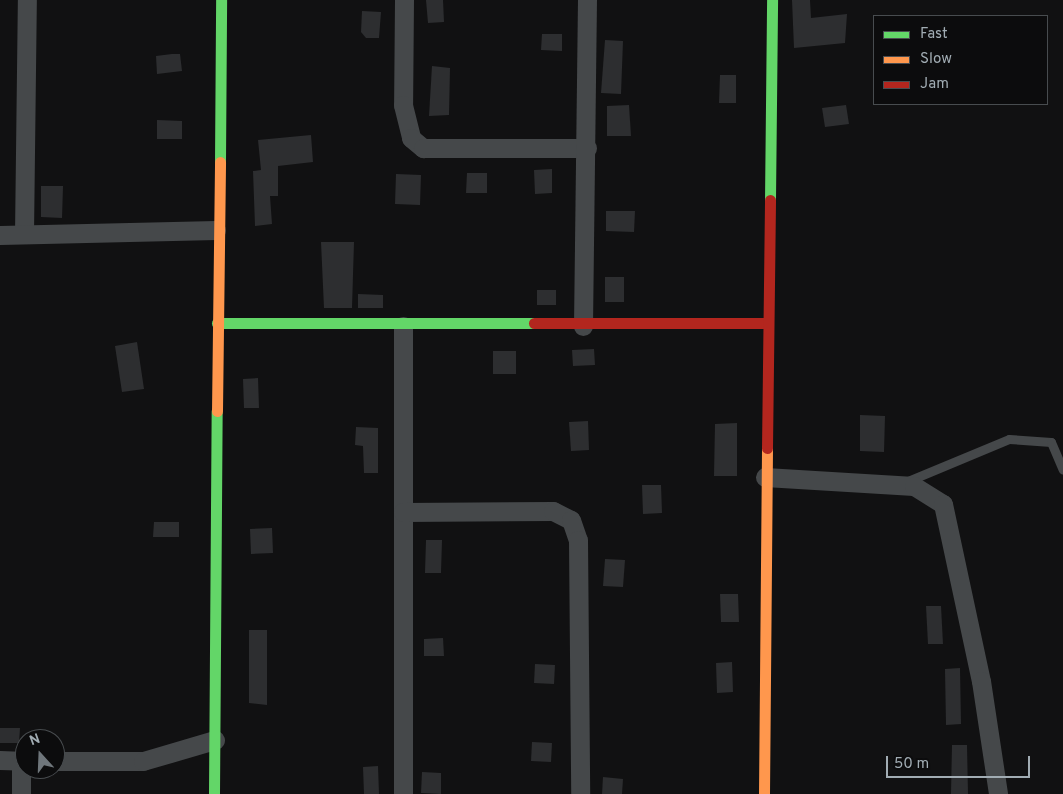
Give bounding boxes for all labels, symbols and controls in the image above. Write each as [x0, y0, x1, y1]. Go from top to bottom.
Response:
legend [873, 15, 1048, 105]
text: Fast [920, 25, 948, 44]
text: Slow [920, 50, 952, 69]
text: Jam [920, 75, 949, 94]
north arrow [15, 729, 65, 779]
text: N [27, 731, 43, 750]
scale bar [888, 746, 1032, 778]
text: 50 m [894, 755, 929, 774]

